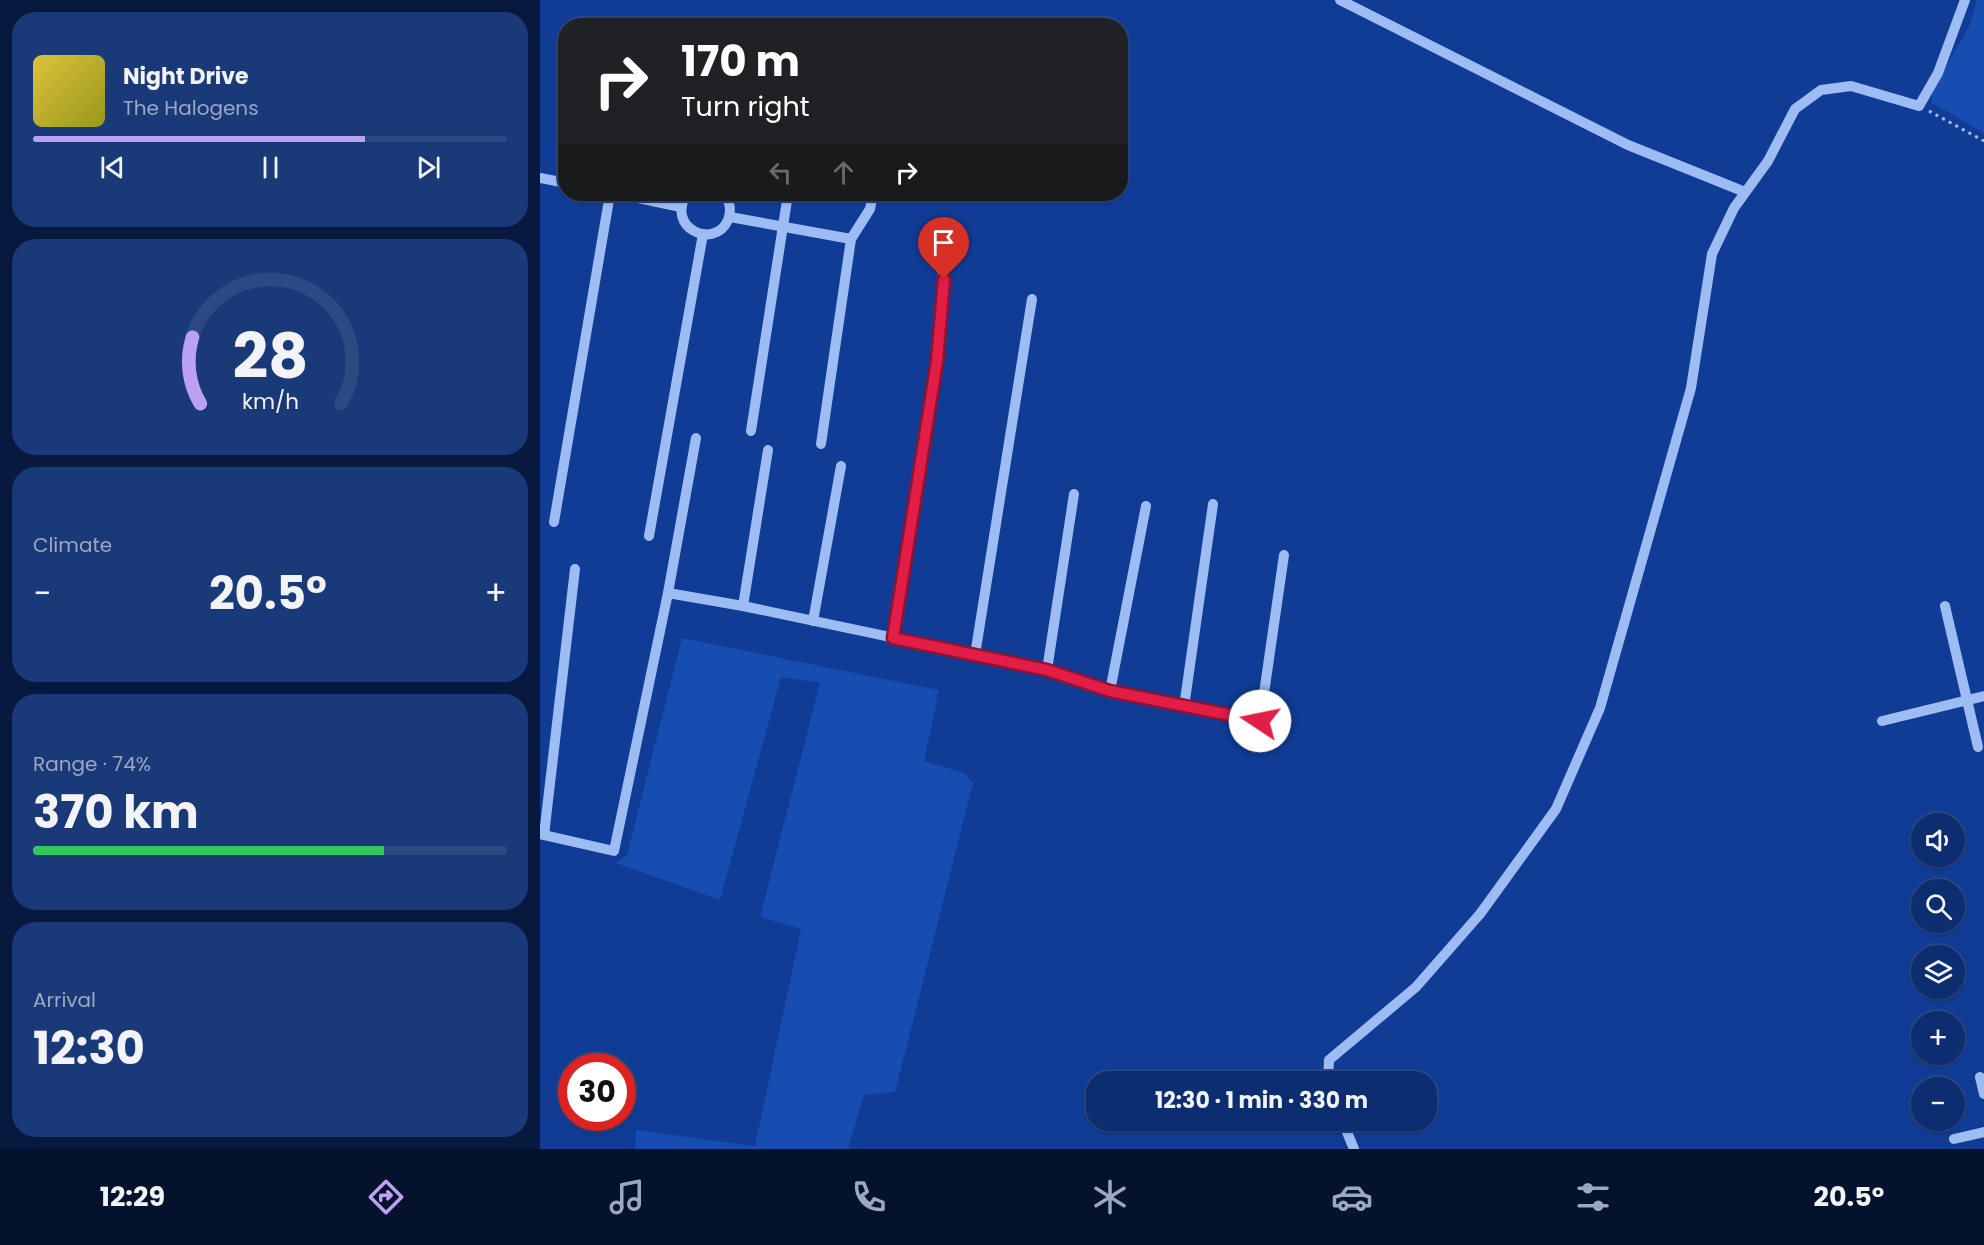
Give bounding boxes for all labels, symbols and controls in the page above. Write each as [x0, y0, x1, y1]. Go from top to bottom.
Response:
text: 170 m [681, 32, 800, 91]
icon: right [582, 42, 660, 120]
text: Night Drive [123, 61, 249, 92]
text: Turn right [681, 88, 810, 125]
text: The Halogens [123, 94, 259, 122]
icon: previous [96, 151, 129, 184]
icon: pause [254, 151, 287, 184]
icon: next [412, 151, 445, 184]
icon: left [764, 156, 797, 189]
icon: ahead [827, 156, 860, 189]
icon: right [890, 156, 923, 189]
pin [918, 217, 969, 279]
icon: arrive [927, 226, 960, 259]
text: 28 [232, 312, 308, 400]
text: km/h [241, 387, 299, 418]
text: Climate [33, 531, 112, 559]
text: 20.5° [209, 562, 327, 625]
text: − [33, 570, 51, 617]
text: + [484, 570, 507, 617]
position arrow [1228, 689, 1292, 753]
text: Range · 74% [33, 750, 151, 778]
text: 370 km [33, 781, 199, 844]
map controls [1911, 813, 1965, 1131]
button: sound [1911, 813, 1965, 867]
button: search [1911, 879, 1965, 933]
button: layers [1911, 945, 1965, 999]
text: Arrival [33, 986, 96, 1014]
button: + [1911, 1011, 1965, 1065]
text: 12:30 [33, 1017, 145, 1080]
speed limit sign: 30 [558, 1053, 636, 1131]
button: − [1911, 1077, 1965, 1131]
text: 12:30 · 1 min · 330 m [1155, 1085, 1368, 1116]
icon: directions [365, 1176, 407, 1218]
icon: music [606, 1176, 648, 1218]
icon: phone [848, 1176, 890, 1218]
icon: climate [1089, 1176, 1131, 1218]
icon: car [1331, 1176, 1373, 1218]
icon: filters [1572, 1176, 1614, 1218]
text: 12:29 [100, 1178, 165, 1215]
text: 20.5° [1814, 1178, 1884, 1215]

